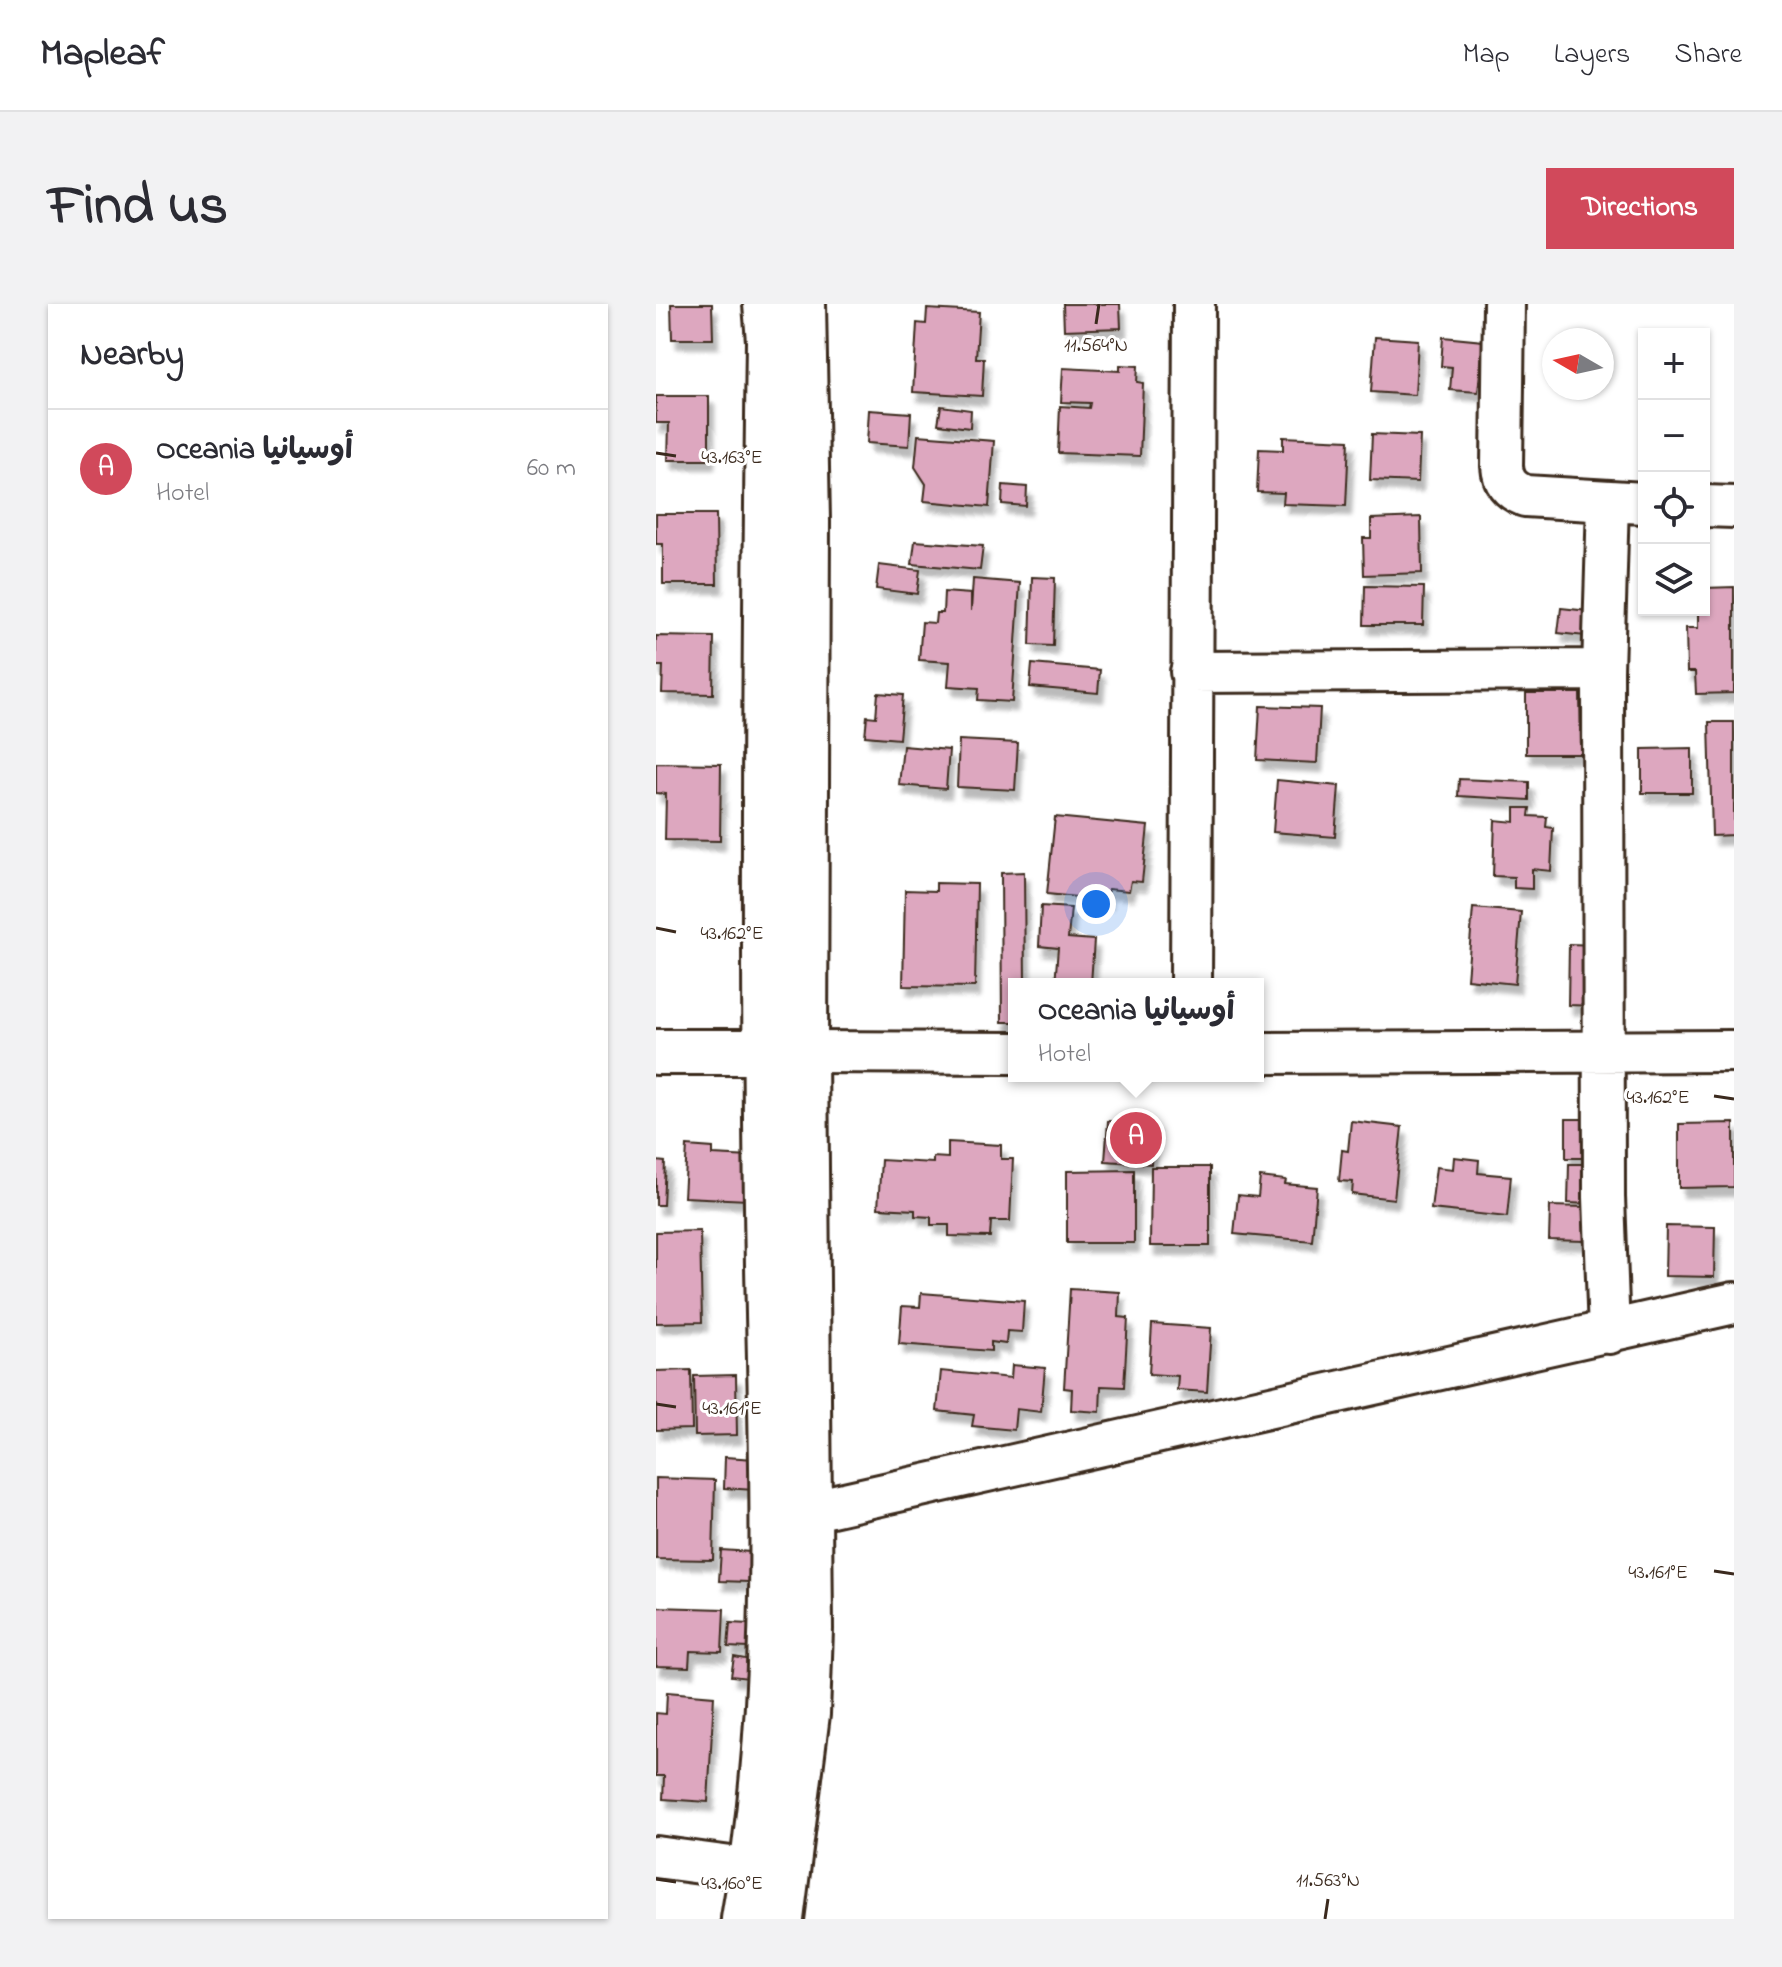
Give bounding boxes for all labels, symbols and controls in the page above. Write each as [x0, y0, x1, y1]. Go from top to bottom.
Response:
text: Mapleaf [40, 27, 165, 83]
text: Map [1462, 35, 1510, 76]
text: Layers [1554, 35, 1630, 76]
text: Share [1674, 35, 1742, 76]
text: Find us [48, 168, 228, 249]
button: Directions [1546, 168, 1734, 249]
north arrow [1542, 328, 1614, 400]
map controls [1638, 328, 1710, 616]
button: + [1638, 328, 1710, 400]
text: Nearby [80, 331, 184, 381]
text: 11.564°N [1064, 332, 1128, 361]
button: − [1638, 400, 1710, 472]
text: Oceania أوسيانيا [156, 429, 353, 473]
text: 43.163°E [701, 444, 763, 473]
text: A [98, 450, 114, 488]
text: 60 m [527, 450, 576, 488]
button: locate [1638, 472, 1710, 544]
text: Hotel [156, 475, 209, 513]
button: layers [1638, 544, 1710, 616]
your location [1076, 884, 1116, 924]
text: 43.162°E [700, 920, 764, 949]
popup [1008, 978, 1264, 1082]
text: Oceania أوسيانيا [1038, 990, 1234, 1034]
text: Hotel [1038, 1036, 1091, 1074]
text: 43.162°E [1626, 1084, 1690, 1113]
pin: A [1110, 1108, 1162, 1168]
text: 43.161°E [702, 1395, 762, 1424]
text: 43.161°E [1628, 1559, 1688, 1588]
text: 11.563°N [1296, 1867, 1360, 1896]
text: 43.160°E [701, 1870, 763, 1899]

